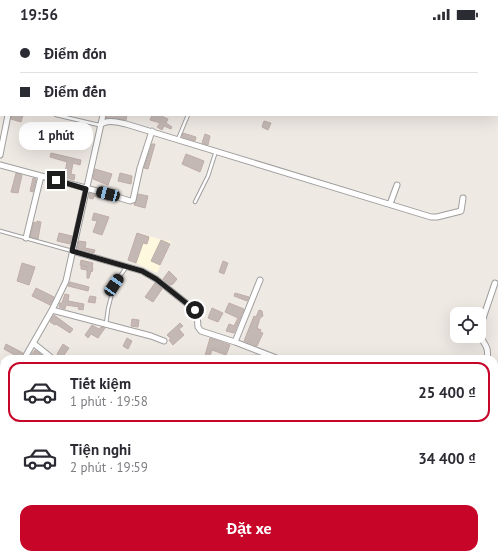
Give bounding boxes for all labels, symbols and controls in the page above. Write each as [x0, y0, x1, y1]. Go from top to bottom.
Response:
text: 19:56 [20, 5, 58, 24]
text: Điểm đón [44, 44, 107, 63]
text: Điểm đến [44, 82, 106, 101]
callout: 1 phút [19, 122, 93, 150]
text: 1 phút [38, 127, 74, 144]
route end [47, 171, 65, 189]
car [95, 185, 121, 203]
car [102, 272, 126, 298]
route start [186, 301, 204, 319]
map controls [450, 307, 486, 343]
button: locate [450, 307, 486, 343]
icon: car [22, 374, 58, 410]
text: Tiết kiệm [70, 374, 131, 393]
text: 25 400 ₫ [418, 383, 476, 402]
text: 1 phút · 19:58 [70, 393, 148, 410]
icon: car [22, 440, 58, 476]
text: Tiện nghi [70, 440, 131, 459]
text: 34 400 ₫ [418, 449, 476, 468]
text: 2 phút · 19:59 [70, 459, 148, 476]
button: Đặt xe [20, 505, 478, 551]

